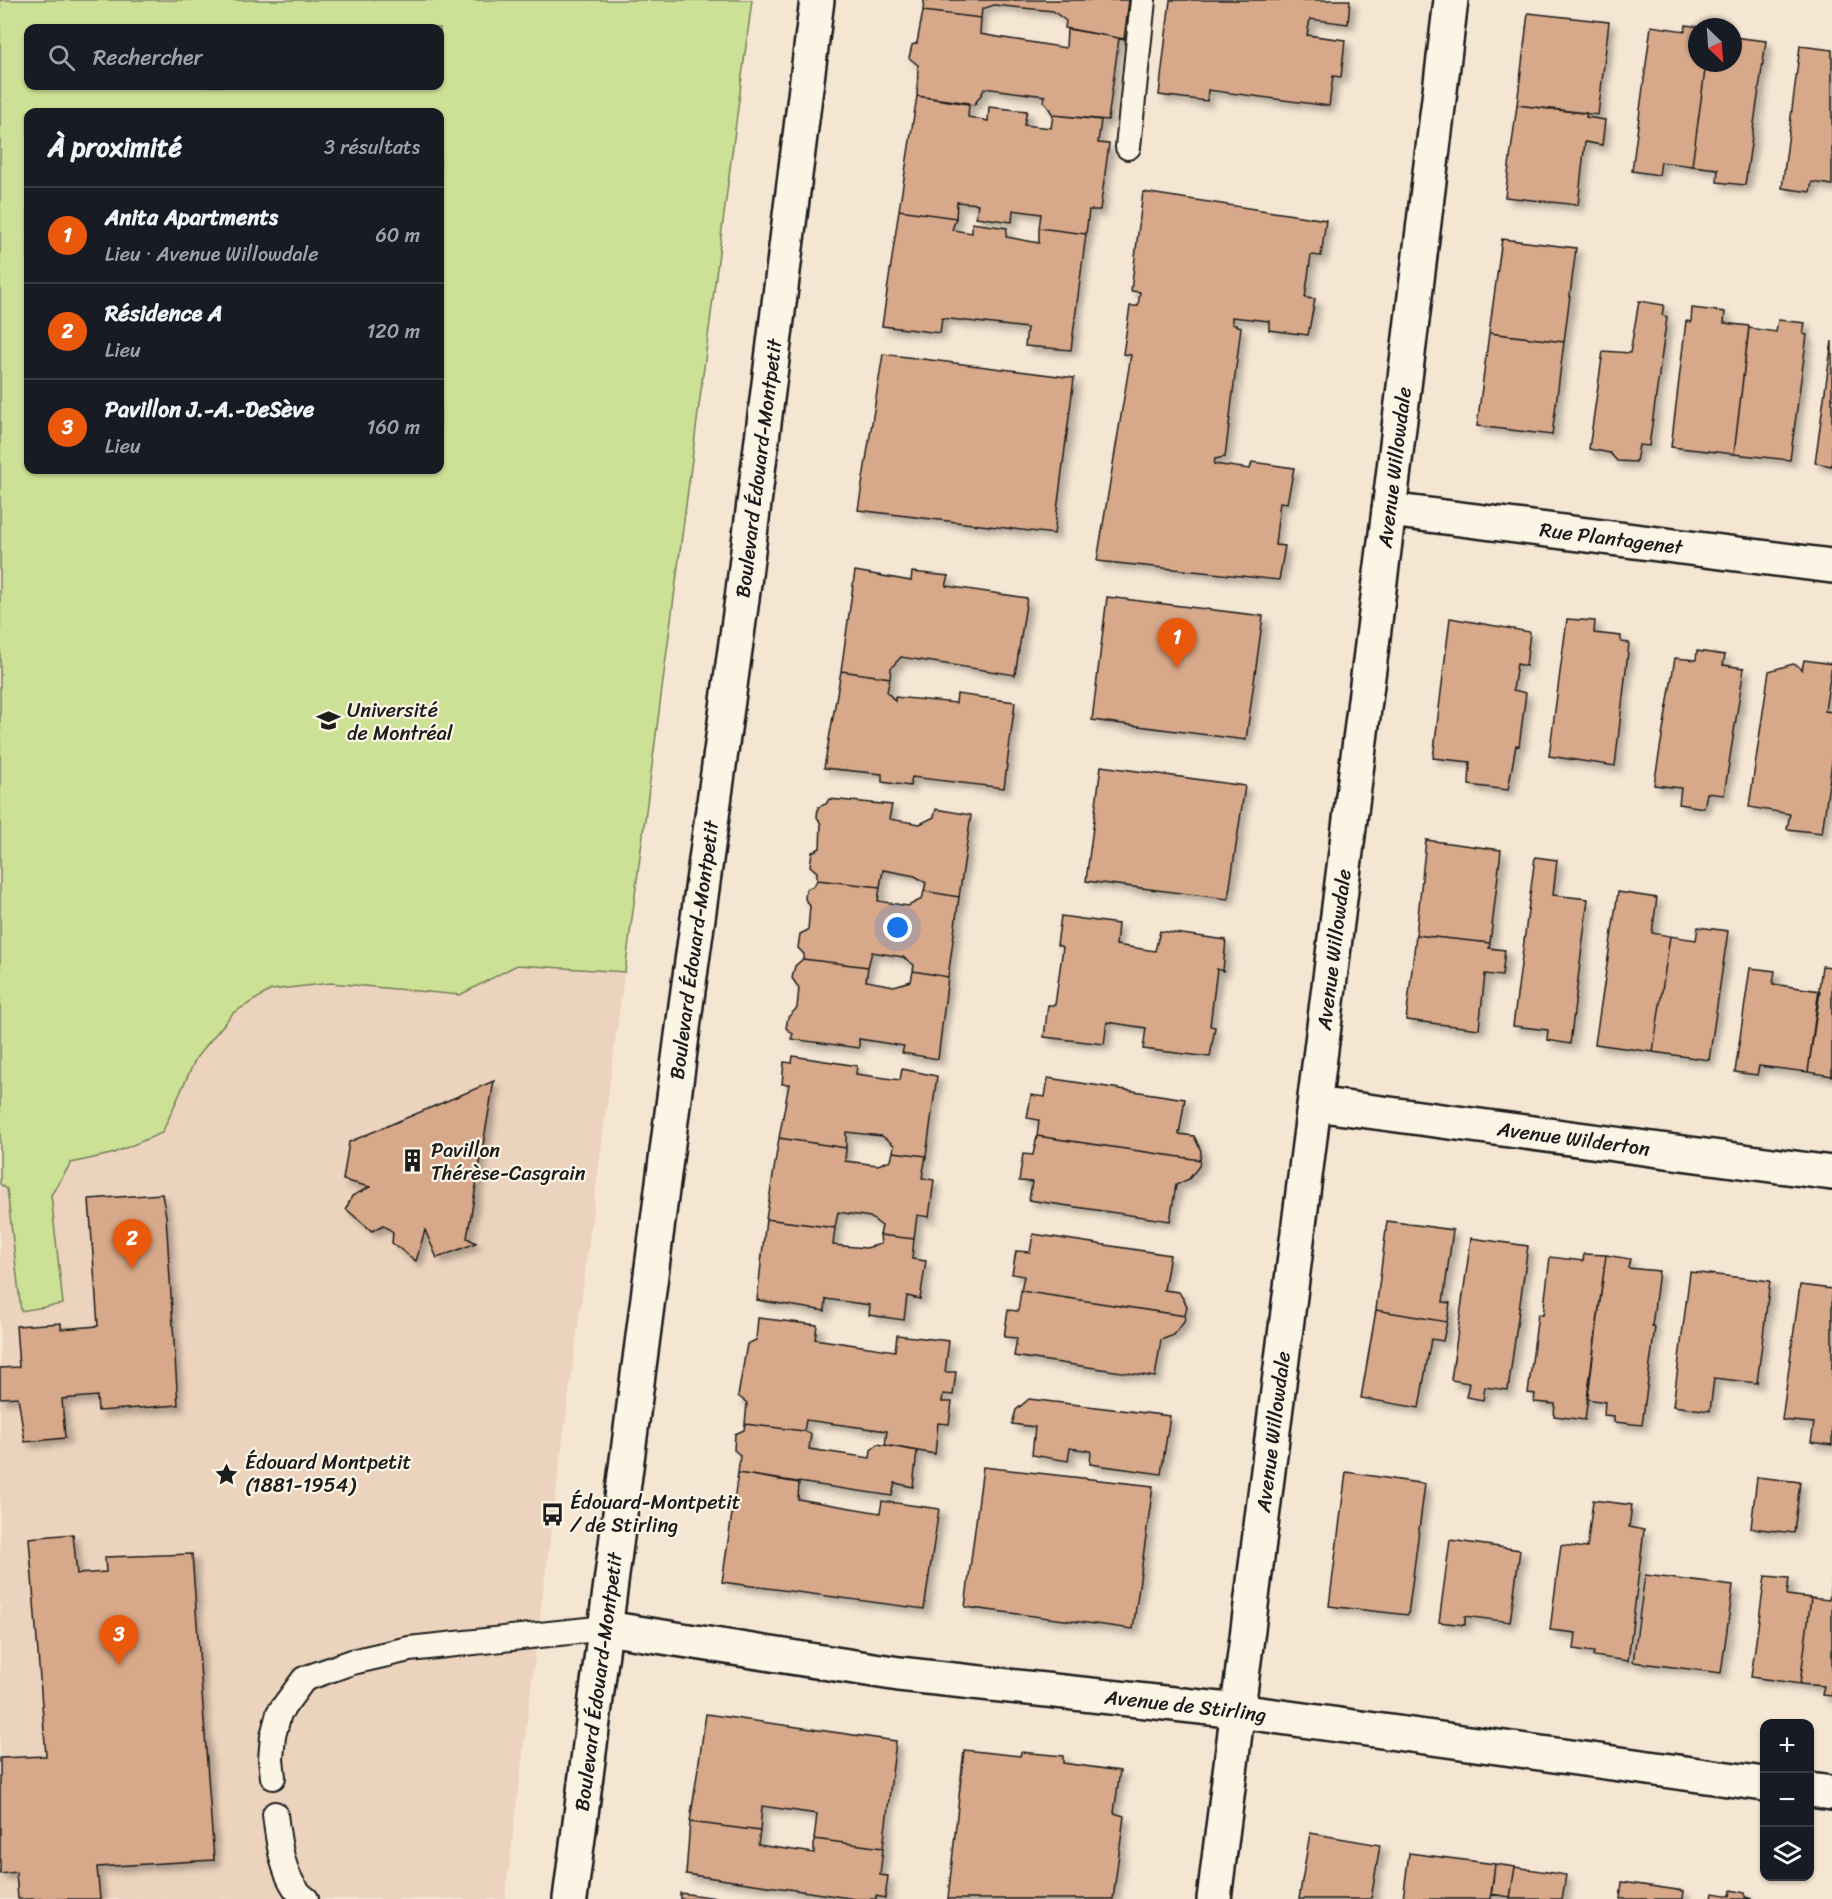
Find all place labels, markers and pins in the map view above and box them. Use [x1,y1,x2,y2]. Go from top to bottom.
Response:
pin: 1 [1158,618,1196,668]
place label: Université de Montréal [347,693,454,751]
school or university icon: Université de Montréal [316,708,342,734]
place label: Pavillon Thérèse-Casgrain [431,1133,586,1191]
building icon: Pavillon Thérèse-Casgrain [400,1148,426,1174]
pin: 2 [112,1220,152,1269]
place label: Édouard Montpetit (1881-1954) [245,1445,412,1503]
place icon: Édouard Montpetit (1881-1954) [214,1461,240,1487]
place label: Édouard-Montpetit / de Stirling [570,1485,741,1543]
bus stop icon: Édouard-Montpetit / de Stirling [539,1501,565,1527]
pin: 3 [100,1616,138,1665]

